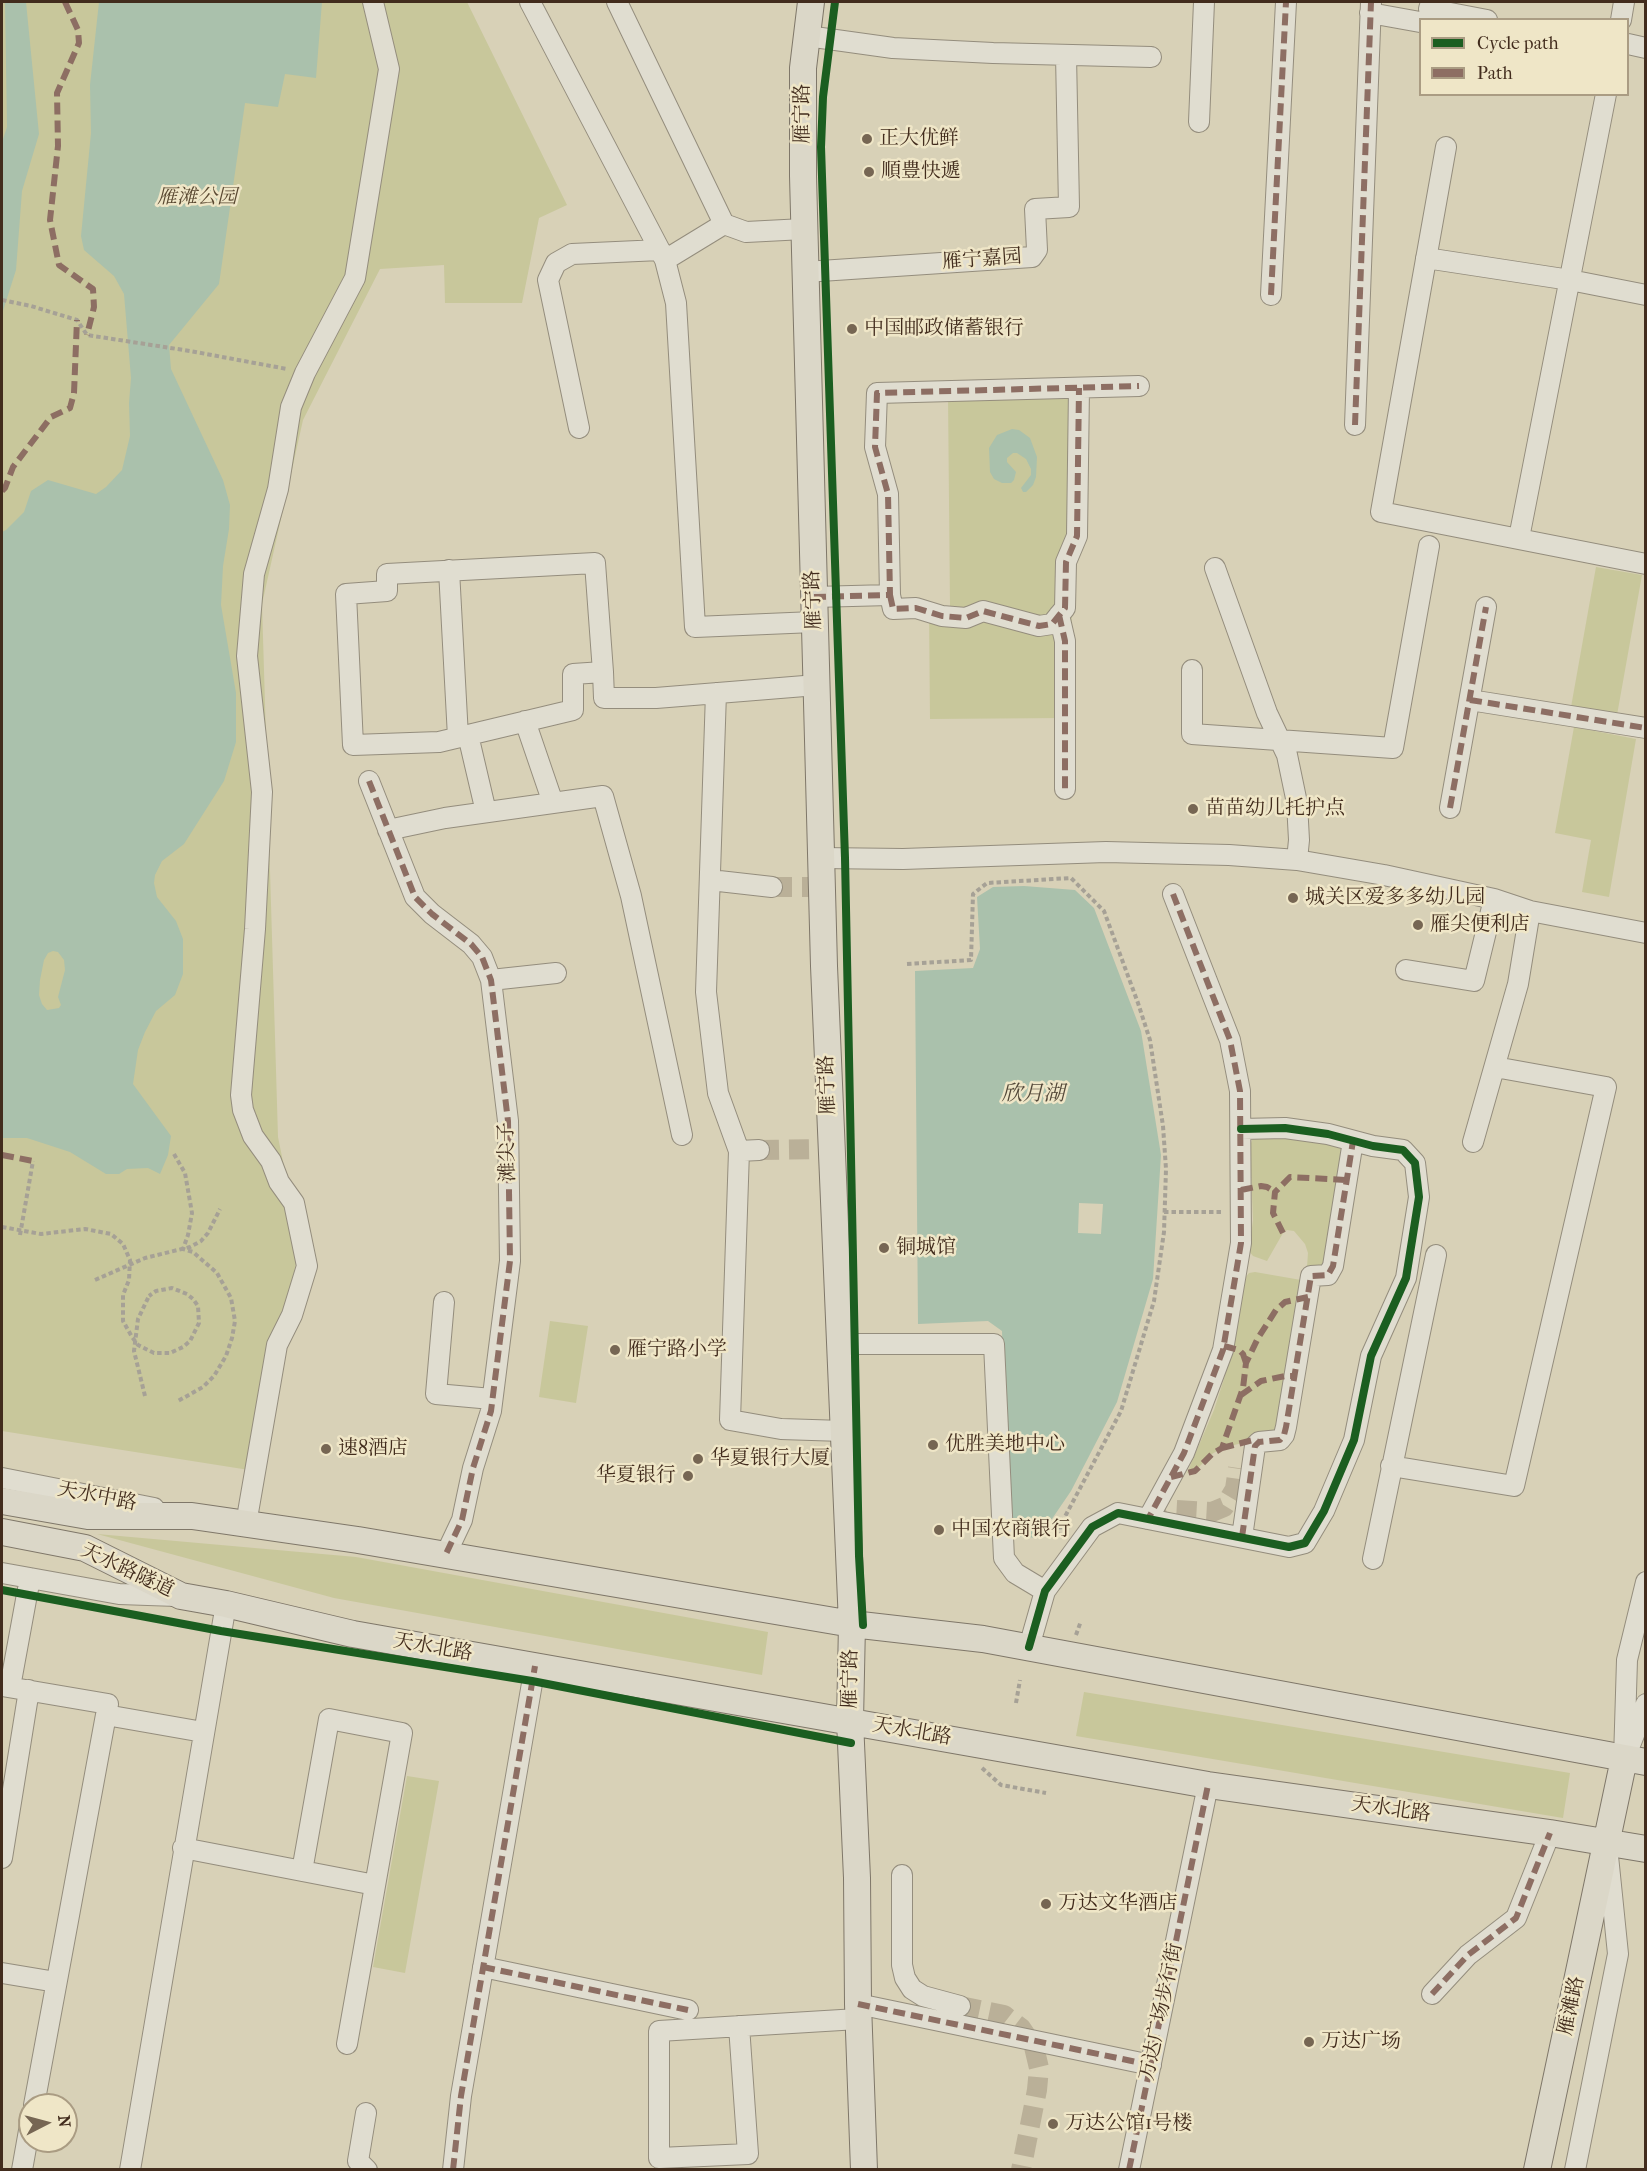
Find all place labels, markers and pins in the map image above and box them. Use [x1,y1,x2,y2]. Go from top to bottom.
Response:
place label: 正大优鲜 [879,127,959,151]
marker: 正大优鲜 [860,132,874,146]
place label: 順豊快遞 [881,160,961,184]
marker: 順豊快遞 [862,165,876,179]
place label: 中国邮政储蓄银行 [864,317,1024,341]
marker: 中国邮政储蓄银行 [845,322,859,336]
place label: 苗苗幼儿托护点 [1205,797,1345,821]
marker: 苗苗幼儿托护点 [1186,802,1200,816]
place label: 城关区爱多多幼儿园 [1305,886,1485,910]
marker: 城关区爱多多幼儿园 [1286,891,1300,905]
place label: 雁尖便利店 [1430,913,1530,937]
marker: 雁尖便利店 [1411,918,1425,932]
place label: 铜城馆 [896,1236,956,1260]
marker: 铜城馆 [877,1241,891,1255]
place label: 雁宁路小学 [627,1338,727,1362]
marker: 雁宁路小学 [608,1343,622,1357]
place label: 优胜美地中心 [945,1433,1065,1457]
place label: 速8酒店 [338,1437,408,1461]
marker: 优胜美地中心 [926,1438,940,1452]
marker: 速8酒店 [319,1442,333,1456]
place label: 华夏银行大厦 [710,1447,830,1471]
marker: 华夏银行大厦 [691,1452,705,1466]
place label: 华夏银行 [596,1464,676,1488]
marker: 华夏银行 [681,1469,695,1483]
place label: 中国农商银行 [951,1518,1071,1542]
marker: 中国农商银行 [932,1523,946,1537]
place label: 万达文华酒店 [1058,1892,1178,1916]
marker: 万达文华酒店 [1039,1897,1053,1911]
place label: 万达广场 [1321,2030,1401,2054]
marker: 万达广场 [1302,2035,1316,2049]
place label: 万达公馆1号楼 [1065,2112,1192,2136]
marker: 万达公馆1号楼 [1046,2117,1060,2131]

